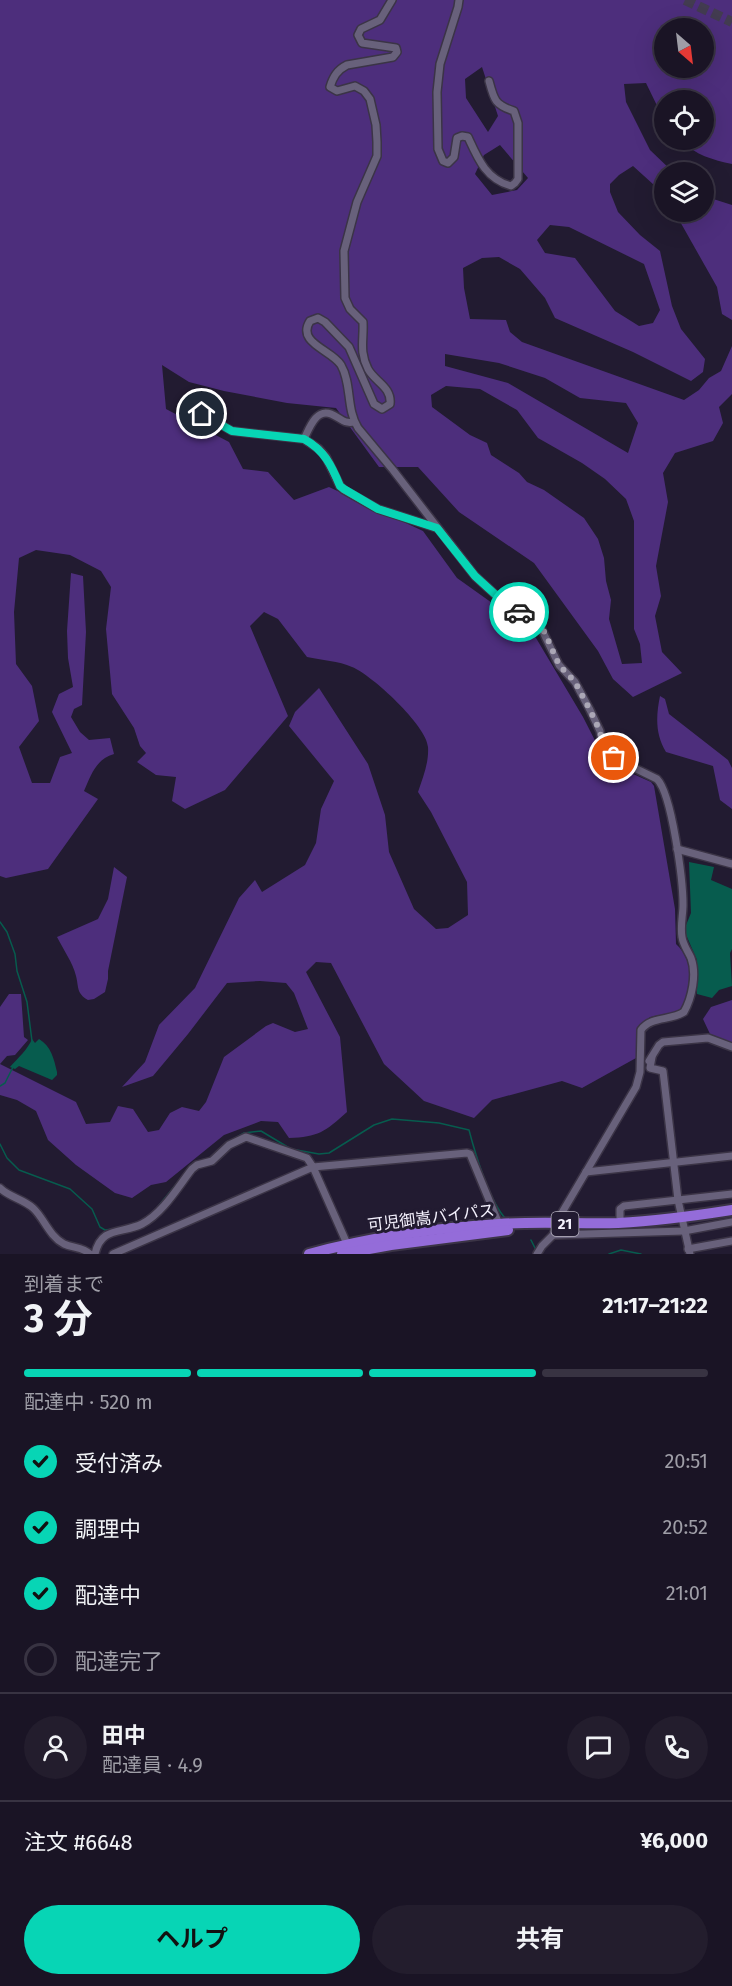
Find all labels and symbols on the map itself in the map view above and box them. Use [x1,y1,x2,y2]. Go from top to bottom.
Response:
north arrow [654,18,714,78]
pin [176,388,227,439]
courier [489,582,549,642]
pin [588,732,639,783]
street label: 可児御嵩バイパス [367,1200,496,1235]
road number: 21 [552,1212,578,1236]

